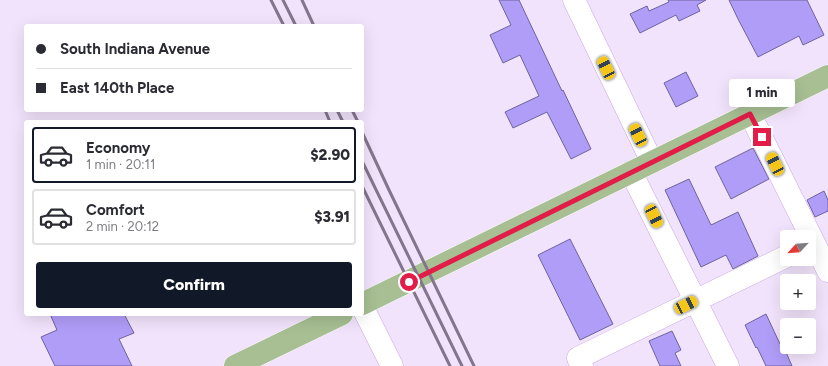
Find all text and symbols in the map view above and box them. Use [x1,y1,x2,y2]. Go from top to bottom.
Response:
text: South Indiana Avenue [60,40,210,58]
car [595,55,617,81]
text: East 140th Place [60,79,174,97]
callout: 1 min [729,79,795,107]
text: 1 min [746,85,778,100]
car [627,122,649,148]
route end [753,128,771,146]
icon: car [38,137,74,173]
text: Economy [86,139,151,157]
text: $2.90 [310,146,350,164]
car [764,151,786,177]
text: 1 min · 20:11 [86,157,155,172]
icon: car [38,199,74,235]
text: Comfort [86,201,145,219]
car [643,203,665,229]
text: $3.91 [314,208,350,226]
text: 2 min · 20:12 [86,219,159,234]
north arrow [780,230,816,266]
map controls [780,230,816,354]
button: Confirm [36,262,352,308]
route start [400,273,418,291]
button: + [780,274,816,310]
car [673,294,699,316]
button: − [780,318,816,354]

